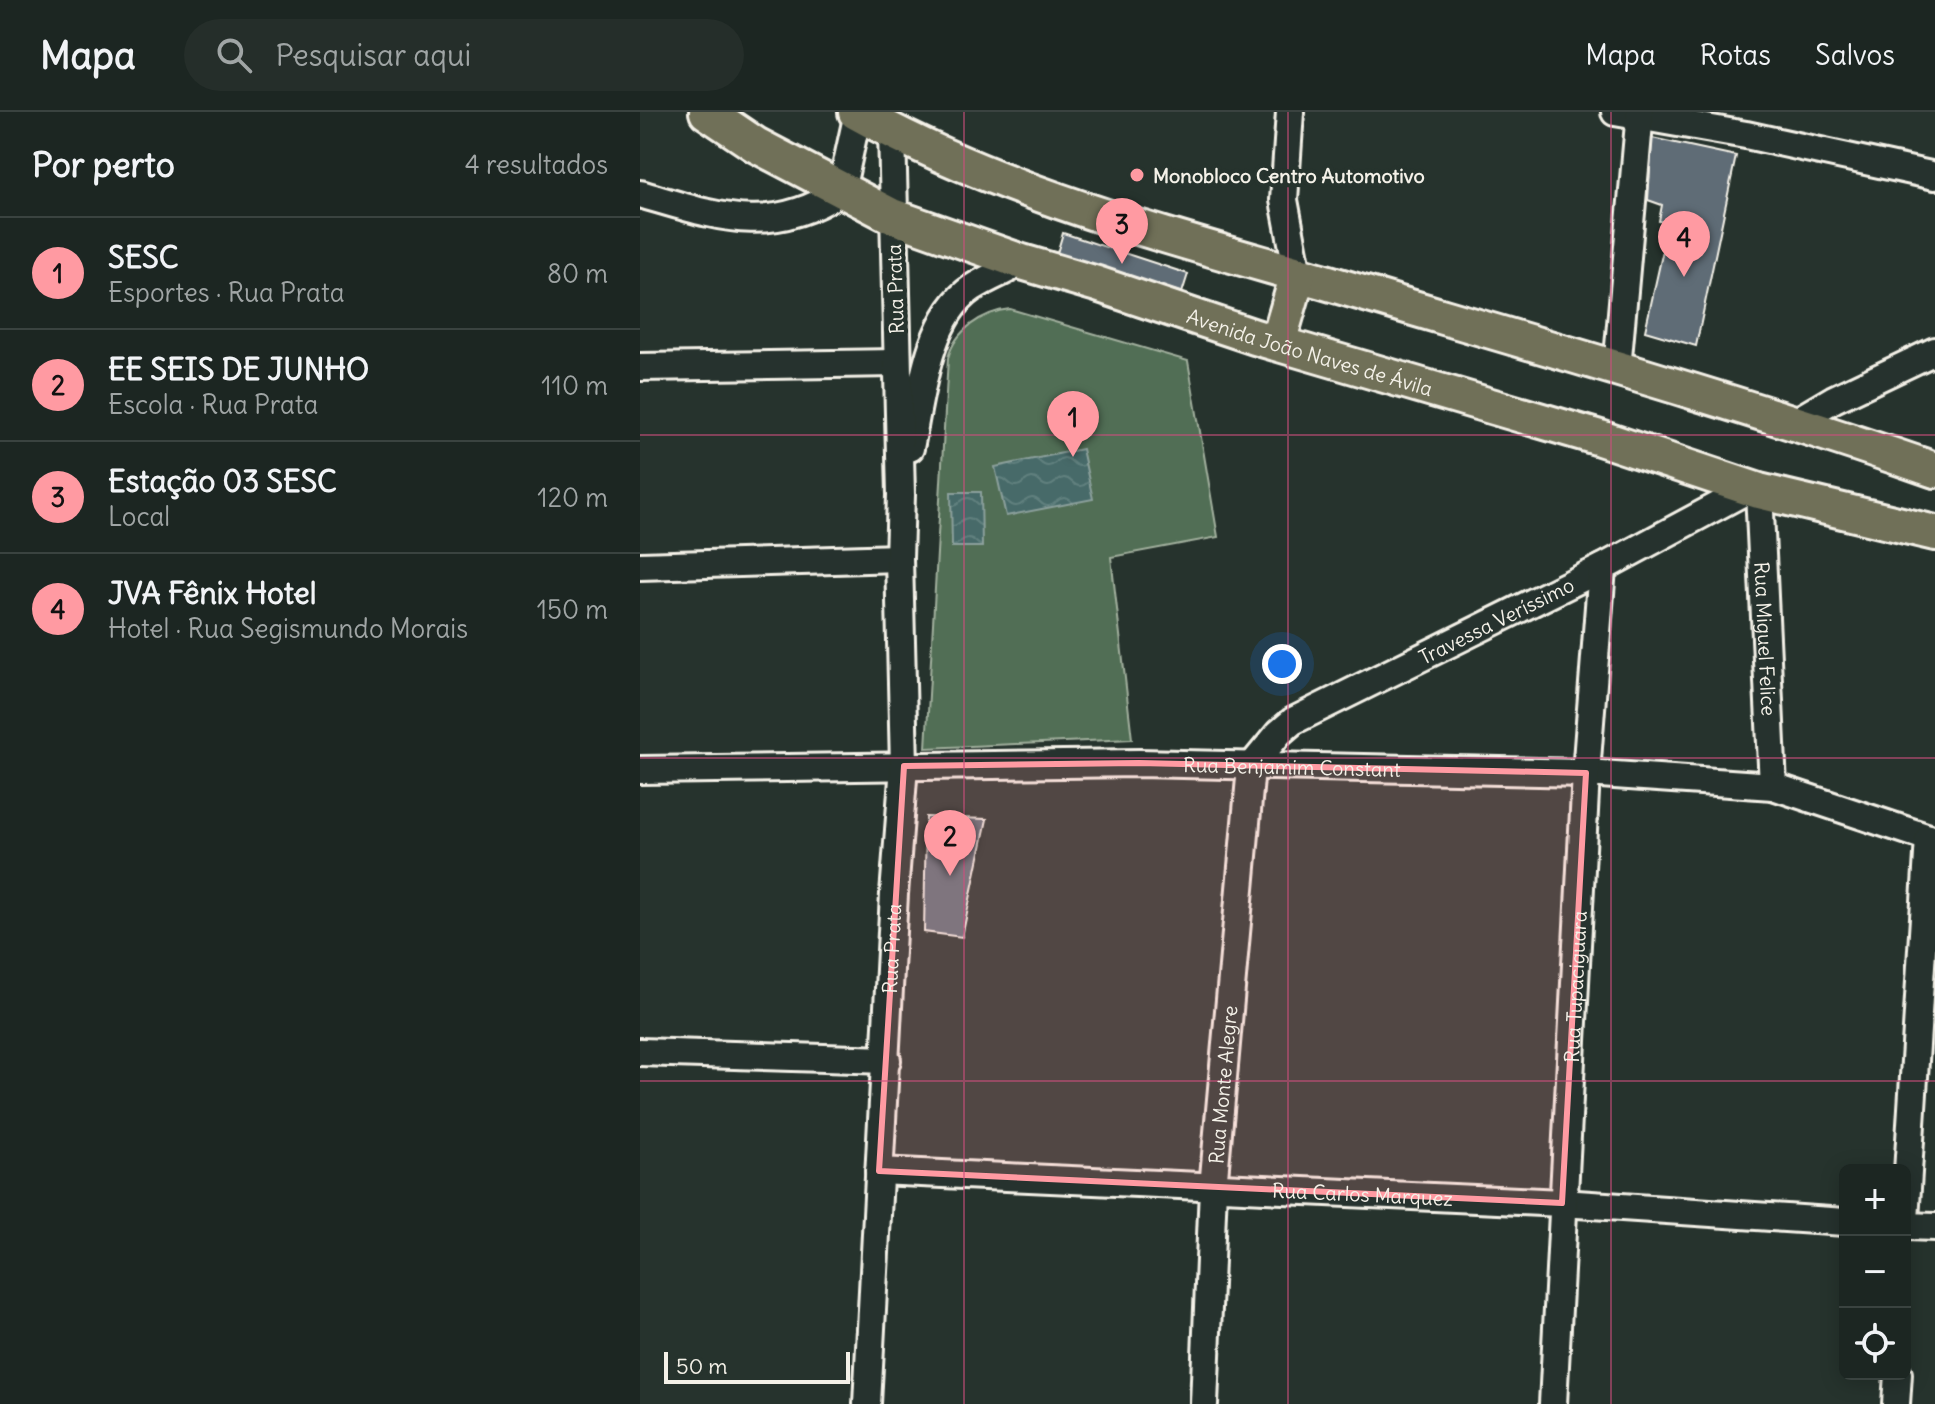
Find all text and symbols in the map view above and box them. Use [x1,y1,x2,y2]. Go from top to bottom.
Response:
search box [184,19,744,91]
text: Mapa [40,32,136,79]
icon: search [212,33,256,77]
text: Pesquisar aqui [276,36,471,74]
text: Mapa [1585,37,1656,73]
text: Rotas [1700,37,1771,73]
text: Salvos [1815,37,1895,73]
text: Por perto [32,143,175,186]
text: 4 resultados [465,148,608,181]
place label: Monobloco Centro Automotivo [1153,163,1425,188]
marker: Monobloco Centro Automotivo [1128,166,1146,184]
pin: 3 [1096,198,1148,264]
pin: 4 [1658,211,1710,277]
text: SESC [108,238,179,276]
street label: Rua Prata [881,244,909,334]
text: 1 [53,257,63,290]
text: 80 m [547,257,608,290]
text: Esportes · Rua Prata [108,276,345,309]
street label: Avenida João Naves de Ávila [1184,303,1436,401]
text: EE SEIS DE JUNHO [108,350,369,388]
text: 2 [51,369,65,402]
text: 110 m [541,369,608,402]
text: Escola · Rua Prata [108,388,318,421]
pin: 1 [1047,391,1099,457]
text: Estação 03 SESC [108,462,337,500]
text: 3 [51,481,65,514]
text: 120 m [537,481,608,514]
text: Local [108,500,170,533]
street label: Rua Miguel Felice [1750,561,1782,717]
street label: Travessa Veríssimo [1414,572,1578,669]
text: JVA Fênix Hotel [108,574,316,612]
text: 4 [50,593,66,626]
text: 150 m [537,593,608,626]
text: Hotel · Rua Segismundo Morais [108,612,468,645]
your location [1262,644,1302,684]
street label: Rua Benjamim Constant [1183,751,1401,781]
pin: 2 [924,810,976,876]
street label: Rua Prata [876,903,906,994]
street label: Rua Tupaciguara [1558,910,1591,1063]
street label: Rua Monte Alegre [1203,1004,1242,1165]
map controls [1839,1164,1911,1380]
button: + [1839,1164,1911,1236]
street label: Rua Carlos Marquez [1271,1177,1453,1210]
button: − [1839,1236,1911,1308]
button: locate [1839,1308,1911,1380]
scale bar [664,1348,850,1384]
text: 50 m [676,1352,728,1380]

